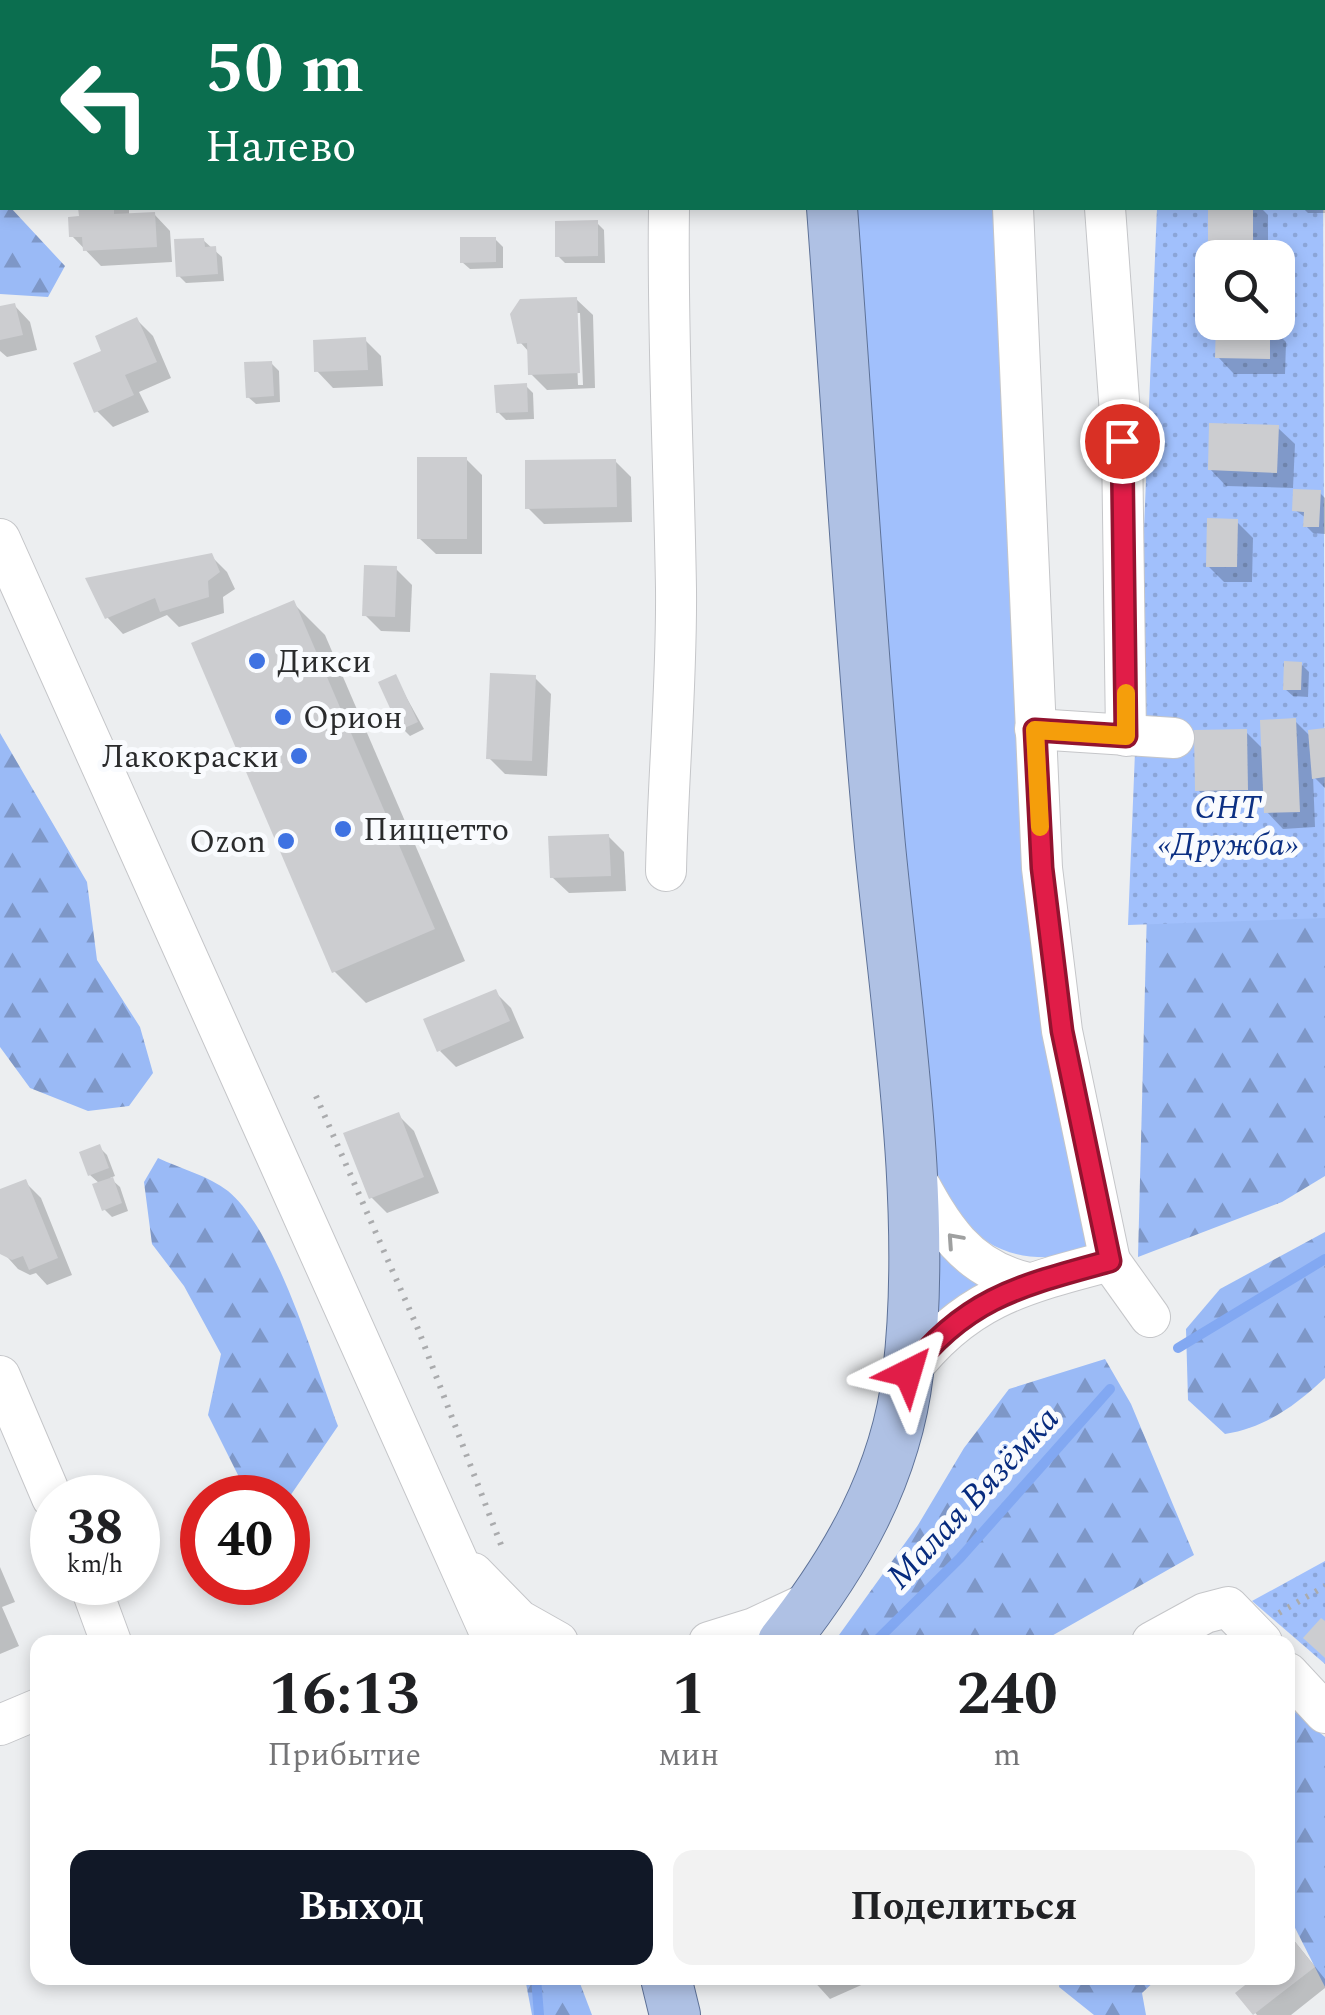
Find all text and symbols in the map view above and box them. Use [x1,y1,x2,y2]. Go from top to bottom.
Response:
text: 50 m [205,17,364,123]
icon: left [40,40,170,170]
text: Налево [205,113,356,182]
map controls [1195,240,1295,340]
button: search [1195,240,1295,340]
pin [1080,399,1165,484]
icon: arrive [1095,414,1150,469]
place label: Дикси [277,638,371,687]
marker: Дикси [246,650,268,672]
place label: Орион [303,694,402,743]
marker: Орион [272,706,294,728]
place label: Лакокраски [102,733,279,782]
marker: Лакокраски [288,745,310,767]
park label: СНТ «Дружба» [1158,784,1298,870]
place label: Пиццетто [363,806,509,855]
place label: Ozon [189,818,266,867]
marker: Пиццетто [332,818,354,840]
marker: Ozon [275,830,297,852]
one-way arrow [947,1233,965,1252]
position arrow [856,1321,960,1425]
water label: Малая Вязёмка [874,1394,1072,1602]
speed limit sign: 40 [180,1475,310,1605]
text: 38 [67,1490,123,1566]
text: km/h [67,1546,123,1584]
text: 16:13 [269,1649,420,1741]
text: 1 [672,1649,706,1741]
text: 240 [957,1649,1058,1741]
text: Прибытие [267,1731,421,1780]
text: мин [658,1731,719,1780]
text: m [993,1731,1021,1780]
button: Выход [70,1850,653,1965]
button: Поделиться [673,1850,1255,1965]

